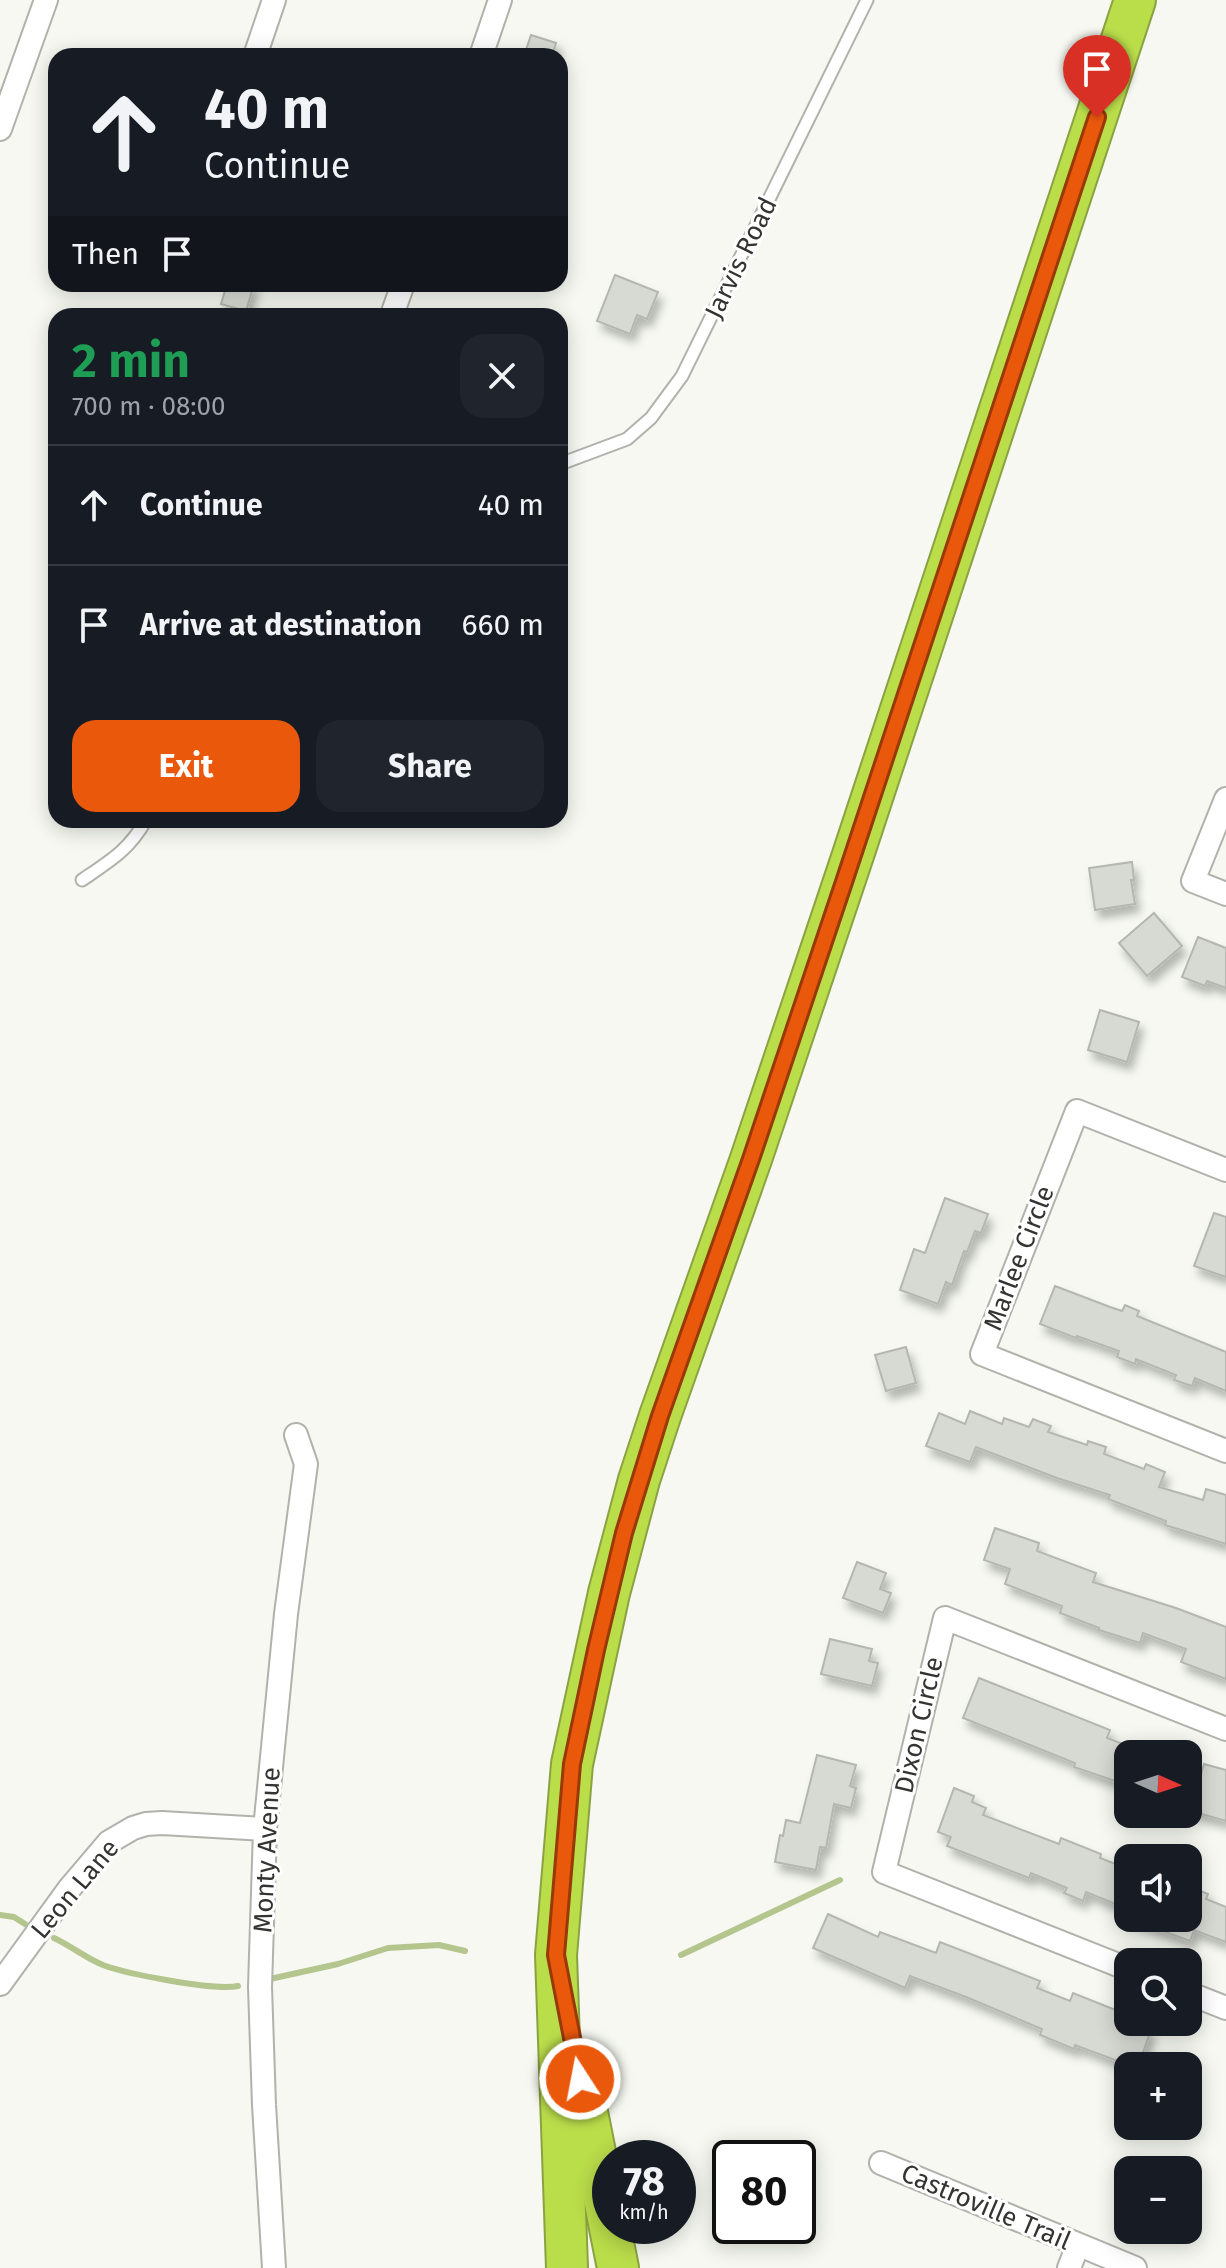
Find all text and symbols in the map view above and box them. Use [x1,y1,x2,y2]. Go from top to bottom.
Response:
pin [1063,35,1131,117]
icon: arrive [1075,47,1119,91]
text: 40 m [204,76,329,143]
icon: ahead [72,80,176,184]
text: Continue [204,144,350,188]
street label: Jarvis Road [698,192,784,324]
icon: arrive [155,232,199,276]
text: Then [72,236,139,272]
text: 2 min [72,332,190,390]
button: close [460,334,544,418]
text: 700 m · 08:00 [72,391,226,422]
icon: ahead [72,483,116,527]
text: Continue [140,487,263,523]
text: 40 m [478,487,544,523]
icon: arrive [72,603,116,647]
text: Arrive at destination [140,607,422,643]
text: 660 m [462,607,544,643]
button: Exit [72,720,300,812]
button: Share [316,720,544,812]
street label: Marlee Circle [977,1181,1061,1335]
street label: Dixon Circle [888,1654,950,1796]
north arrow [1114,1740,1202,1828]
map controls [1114,1740,1202,2244]
street label: Monty Avenue [247,1766,287,1934]
street label: Leon Lane [25,1833,125,1945]
button: sound [1114,1844,1202,1932]
button: search [1114,1948,1202,2036]
position arrow [538,2037,622,2121]
button: + [1114,2052,1202,2140]
speed limit sign: 80 [712,2140,816,2244]
button: − [1114,2156,1202,2244]
street label: Castroville Trail [897,2157,1076,2257]
text: 78 [623,2158,665,2206]
text: km/h [619,2200,669,2224]

